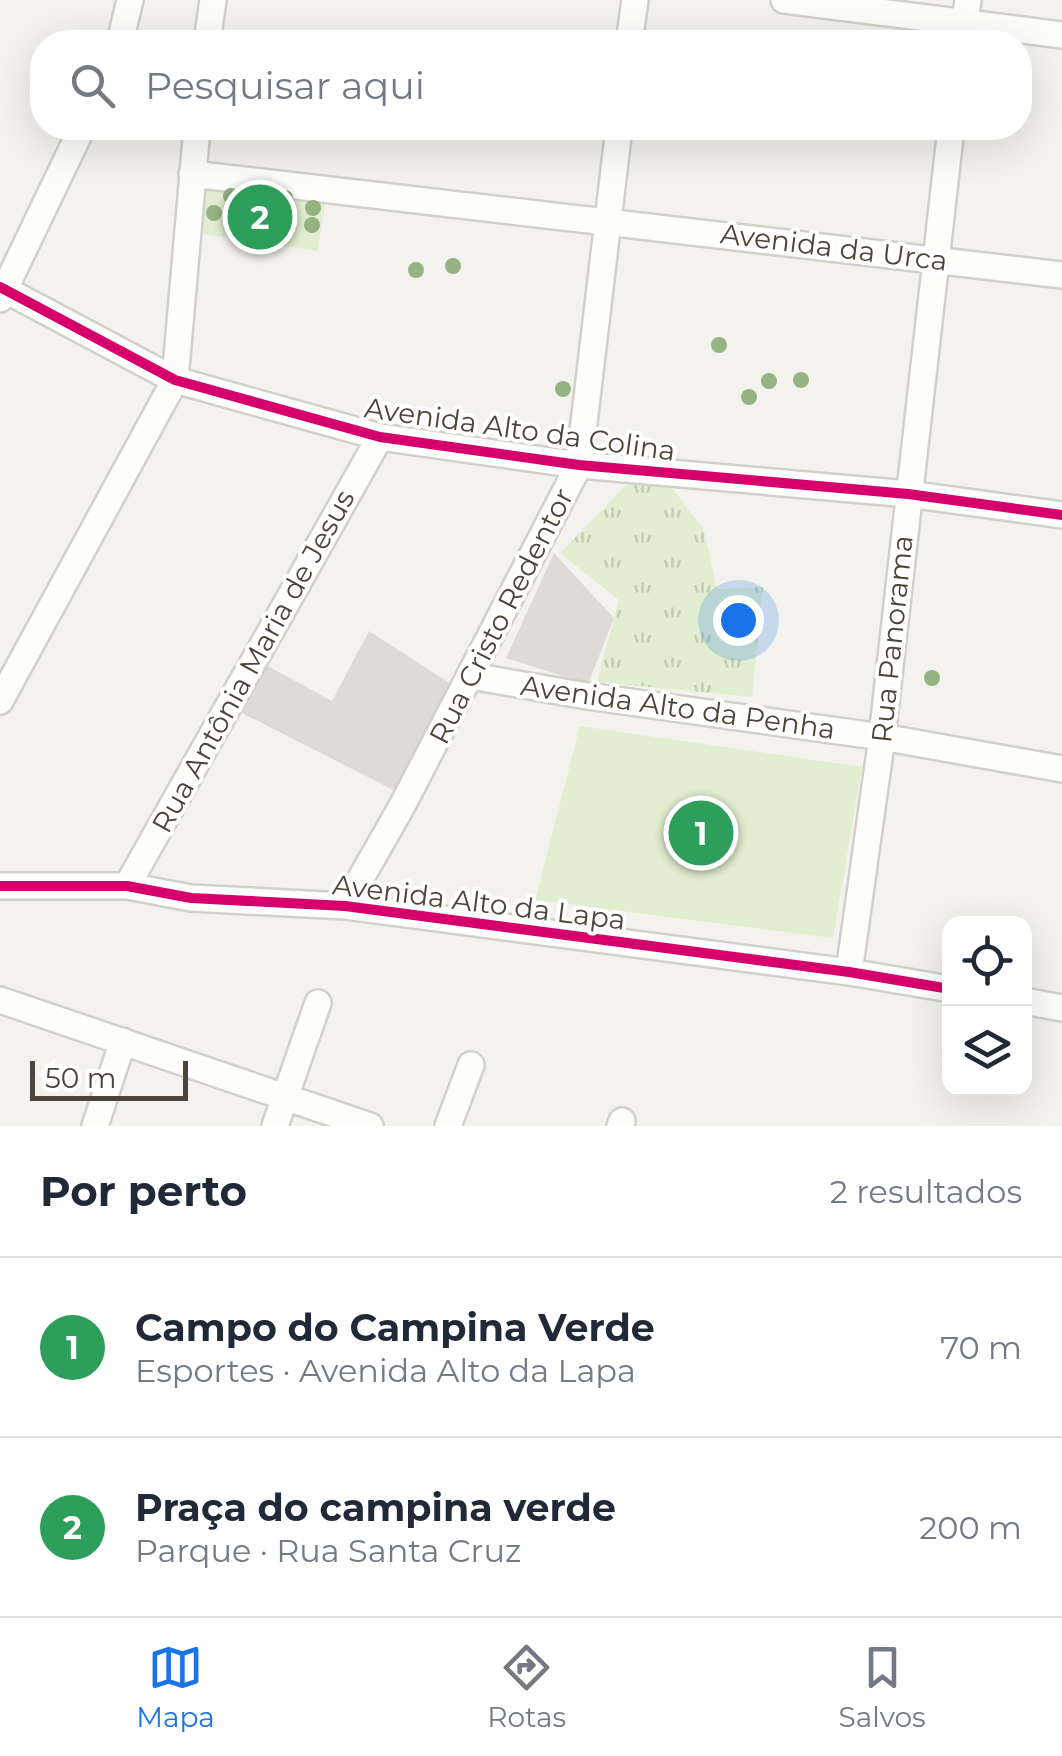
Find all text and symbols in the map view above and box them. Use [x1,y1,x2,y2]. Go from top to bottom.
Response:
search box [30,30,1032,140]
icon: search [65,58,120,113]
text: Pesquisar aqui [145,62,425,109]
pin: 2 [228,180,292,254]
street label: Avenida da Urca [719,216,949,278]
street label: Avenida Alto da Colina [362,390,678,468]
street label: Rua Cristo Redentor [422,483,580,749]
street label: Rua Antônia Maria de Jesus [144,484,362,838]
street label: Rua Panorama [864,534,920,744]
your location [713,595,764,646]
street label: Avenida Alto da Penha [519,668,837,746]
pin: 1 [668,796,734,870]
street label: Avenida Alto da Lapa [331,867,627,937]
map controls [942,916,1032,1096]
button: locate [942,916,1032,1006]
button: layers [942,1006,1032,1096]
scale bar [30,1056,188,1100]
text: 50 m [45,1061,116,1095]
text: Por perto [40,1165,247,1217]
text: 2 resultados [830,1172,1022,1211]
text: Campo do Campina Verde [135,1304,655,1351]
text: 1 [66,1328,79,1367]
text: 70 m [940,1328,1022,1367]
text: Esportes · Avenida Alto da Lapa [135,1351,636,1390]
text: Praça do campina verde [135,1484,616,1531]
text: 2 [63,1508,82,1547]
text: 200 m [919,1508,1022,1547]
text: Parque · Rua Santa Cruz [135,1531,521,1570]
tab: Mapa [136,1640,215,1734]
tab: Rotas [487,1640,566,1734]
tab: Salvos [839,1640,926,1734]

